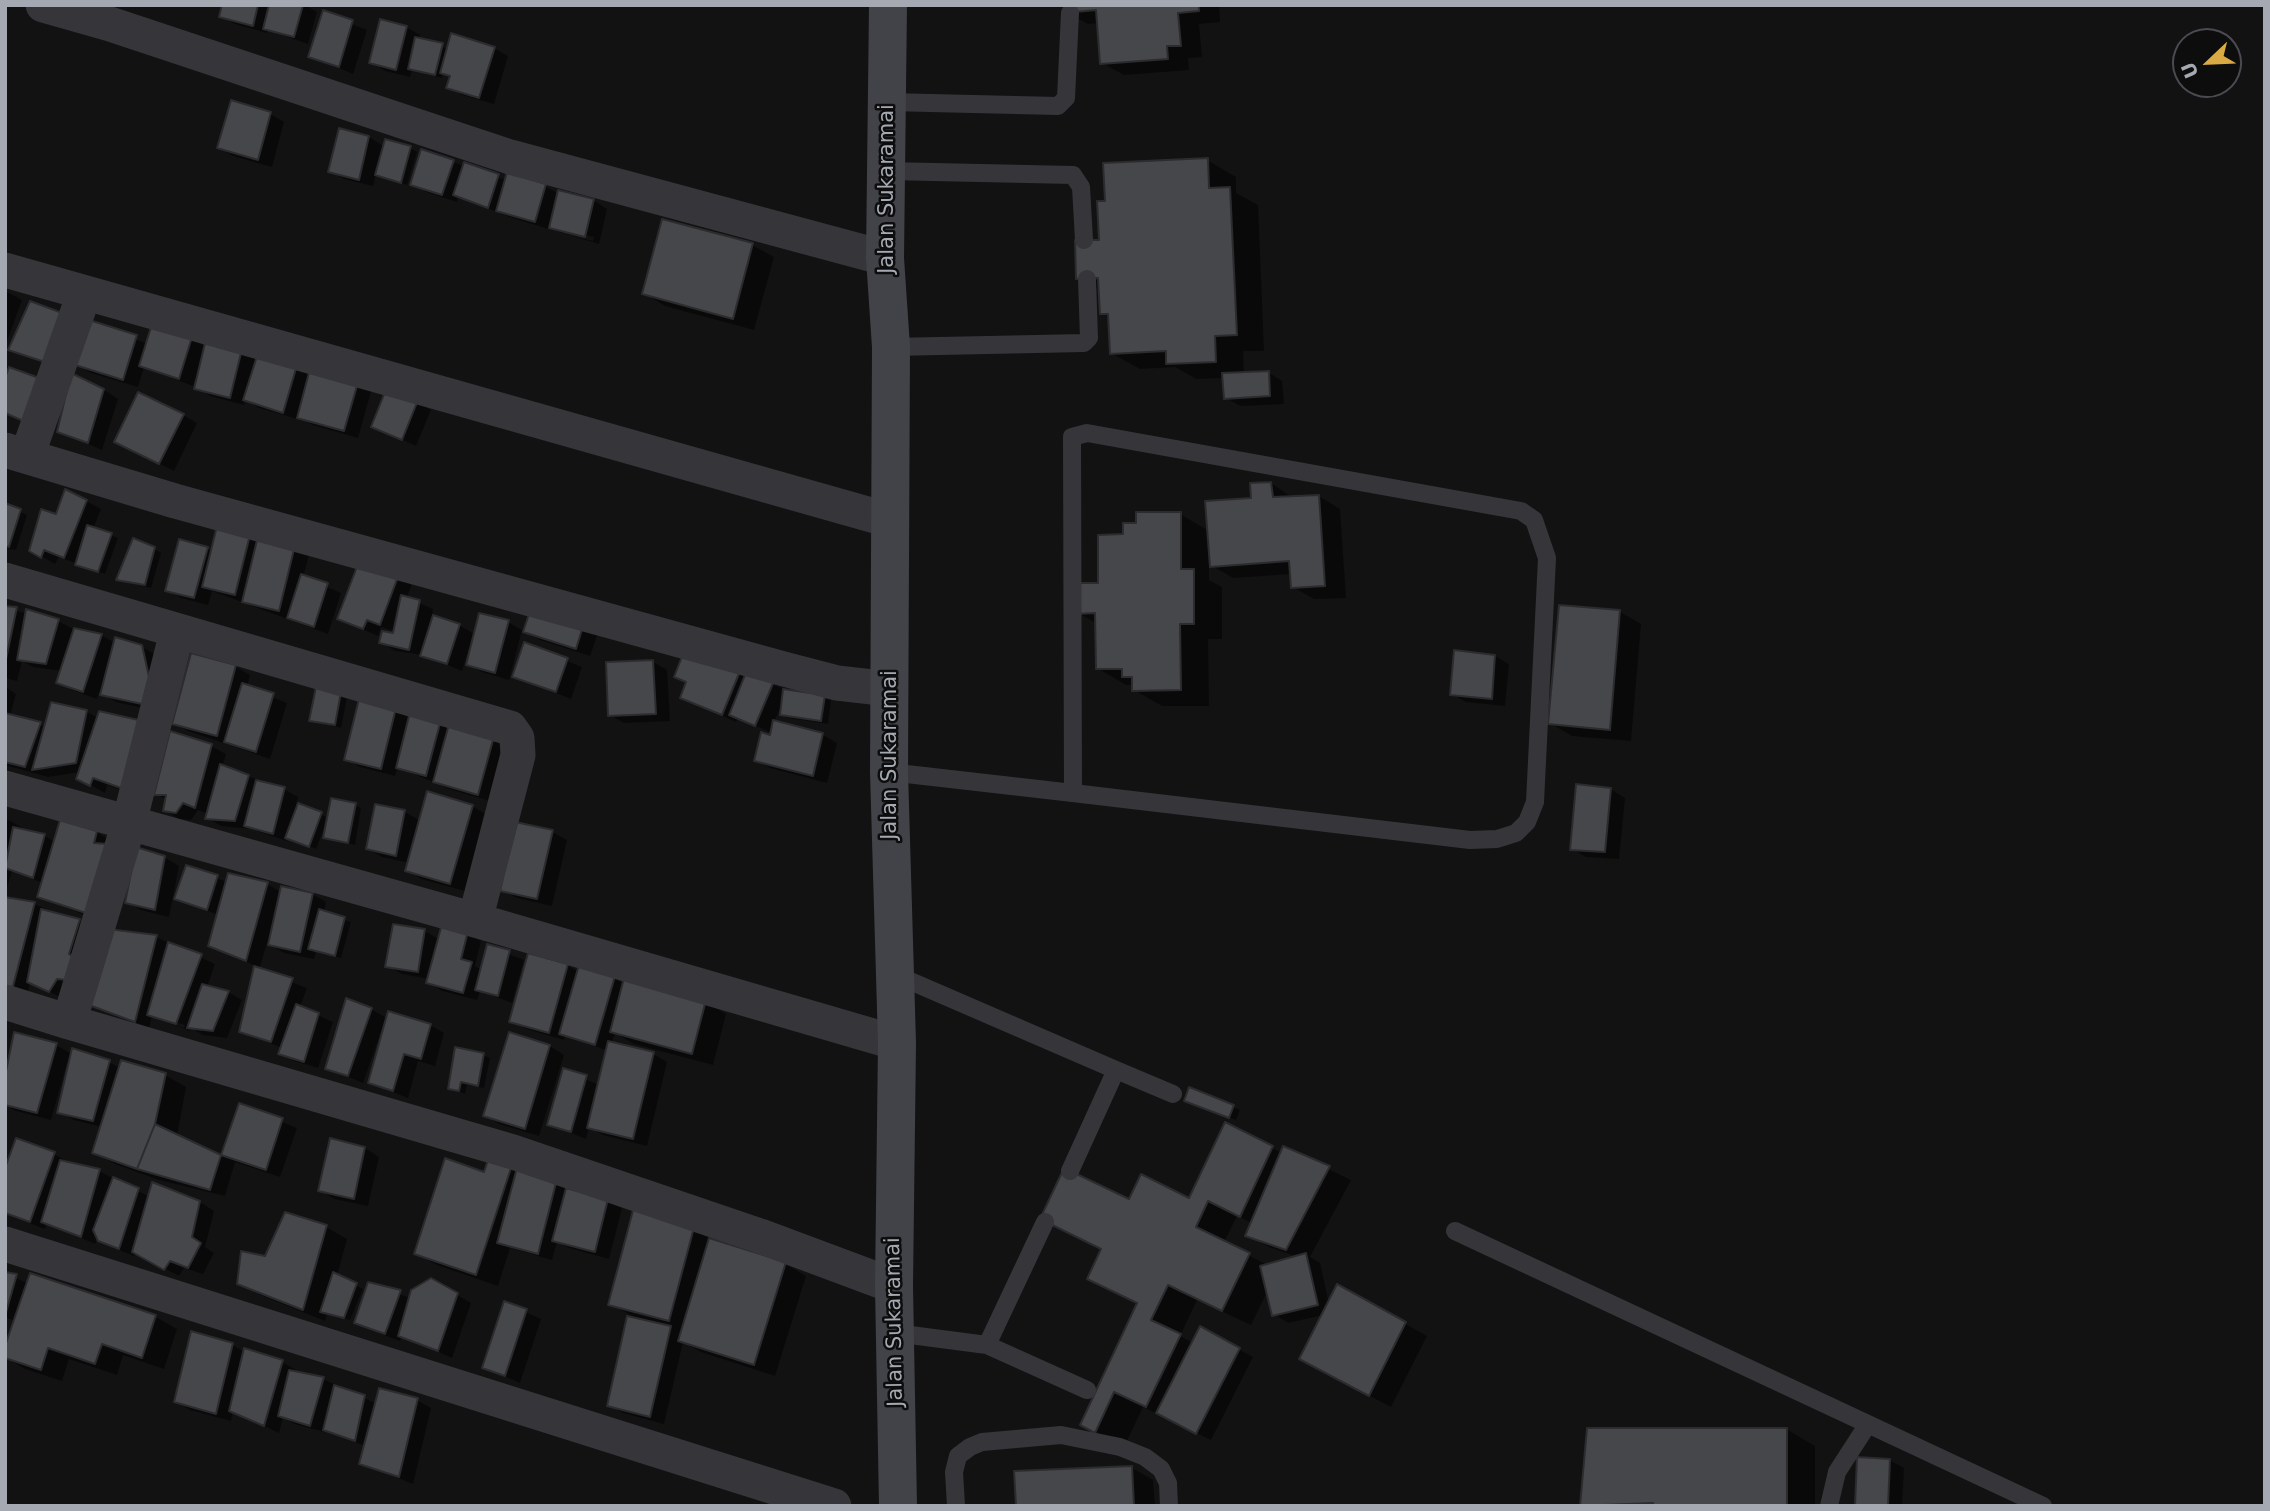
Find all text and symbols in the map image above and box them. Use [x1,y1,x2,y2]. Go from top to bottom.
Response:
north arrow [2172,28,2242,98]
text: U [2176,59,2203,82]
street label: Jalan Sukaramai [875,104,901,274]
street label: Jalan Sukaramai [878,670,904,840]
street label: Jalan Sukaramai [881,1237,909,1407]

